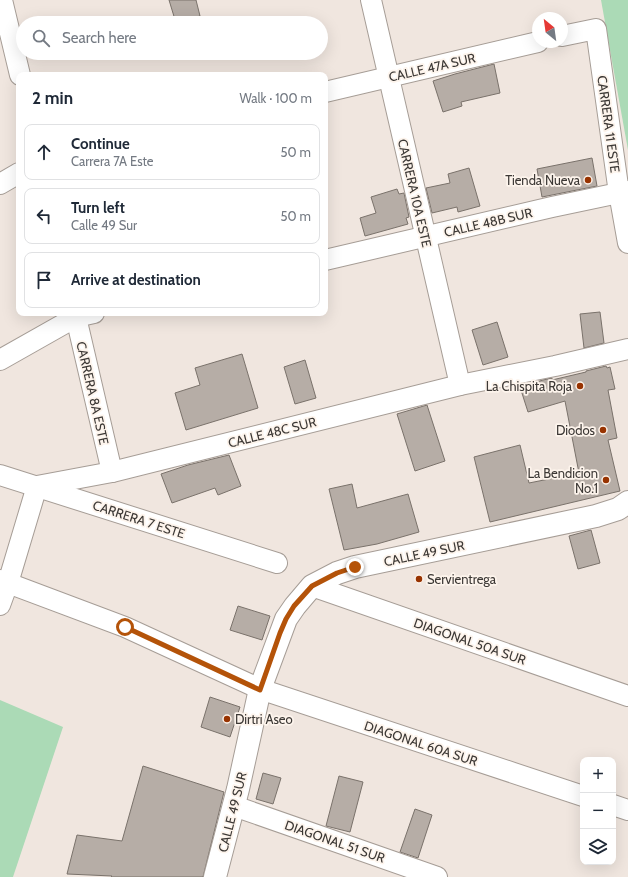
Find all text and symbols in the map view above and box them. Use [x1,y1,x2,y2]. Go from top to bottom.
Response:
north arrow [532,12,568,48]
search box [16,16,328,60]
icon: search [30,27,52,49]
text: Search here [62,29,137,47]
street label: CALLE 47A SUR [387,49,477,85]
street label: CARRERA 11 ESTE [594,74,624,174]
text: 2 min [32,88,73,108]
text: Walk · 100 m [239,90,312,106]
text: Continue [71,135,130,153]
street label: CARRERA 10A ESTE [395,137,435,249]
icon: ahead [33,141,55,163]
text: 50 m [281,144,311,160]
text: Carrera 7A Este [71,153,154,169]
place label: Tienda Nueva [505,172,581,188]
marker: Tienda Nueva [583,175,593,185]
text: Turn left [71,199,125,217]
street label: CALLE 48B SUR [442,204,534,240]
icon: left [33,205,55,227]
text: 50 m [281,208,311,224]
text: Calle 49 Sur [71,217,137,233]
icon: arrive [33,269,55,291]
text: Arrive at destination [71,271,201,289]
street label: CARRERA 8A ESTE [73,340,113,446]
place label: La Chispita Roja [486,378,573,395]
marker: La Chispita Roja [575,381,585,391]
street label: CALLE 48C SUR [226,413,318,451]
place label: Diodos [556,422,596,438]
marker: Diodos [598,425,608,435]
place label: La Bendicion No.1 [528,465,598,496]
marker: La Bendicion No.1 [601,475,611,485]
street label: CARRERA 7 ESTE [91,497,187,541]
street label: CALLE 49 SUR [382,537,466,569]
route end [346,558,364,576]
place label: Servientrega [427,571,497,587]
marker: Servientrega [414,574,424,584]
street label: DIAGONAL 50A SUR [412,614,528,668]
route start [116,618,134,636]
place label: Dirtri Aseo [235,711,293,727]
marker: Dirtri Aseo [222,714,232,724]
street label: DIAGONAL 60A SUR [362,717,480,769]
map controls [580,757,616,865]
button: + [580,757,616,793]
street label: CALLE 49 SUR [214,770,250,854]
button: − [580,793,616,829]
street label: DIAGONAL 51 SUR [283,816,387,866]
button: layers [580,829,616,865]

